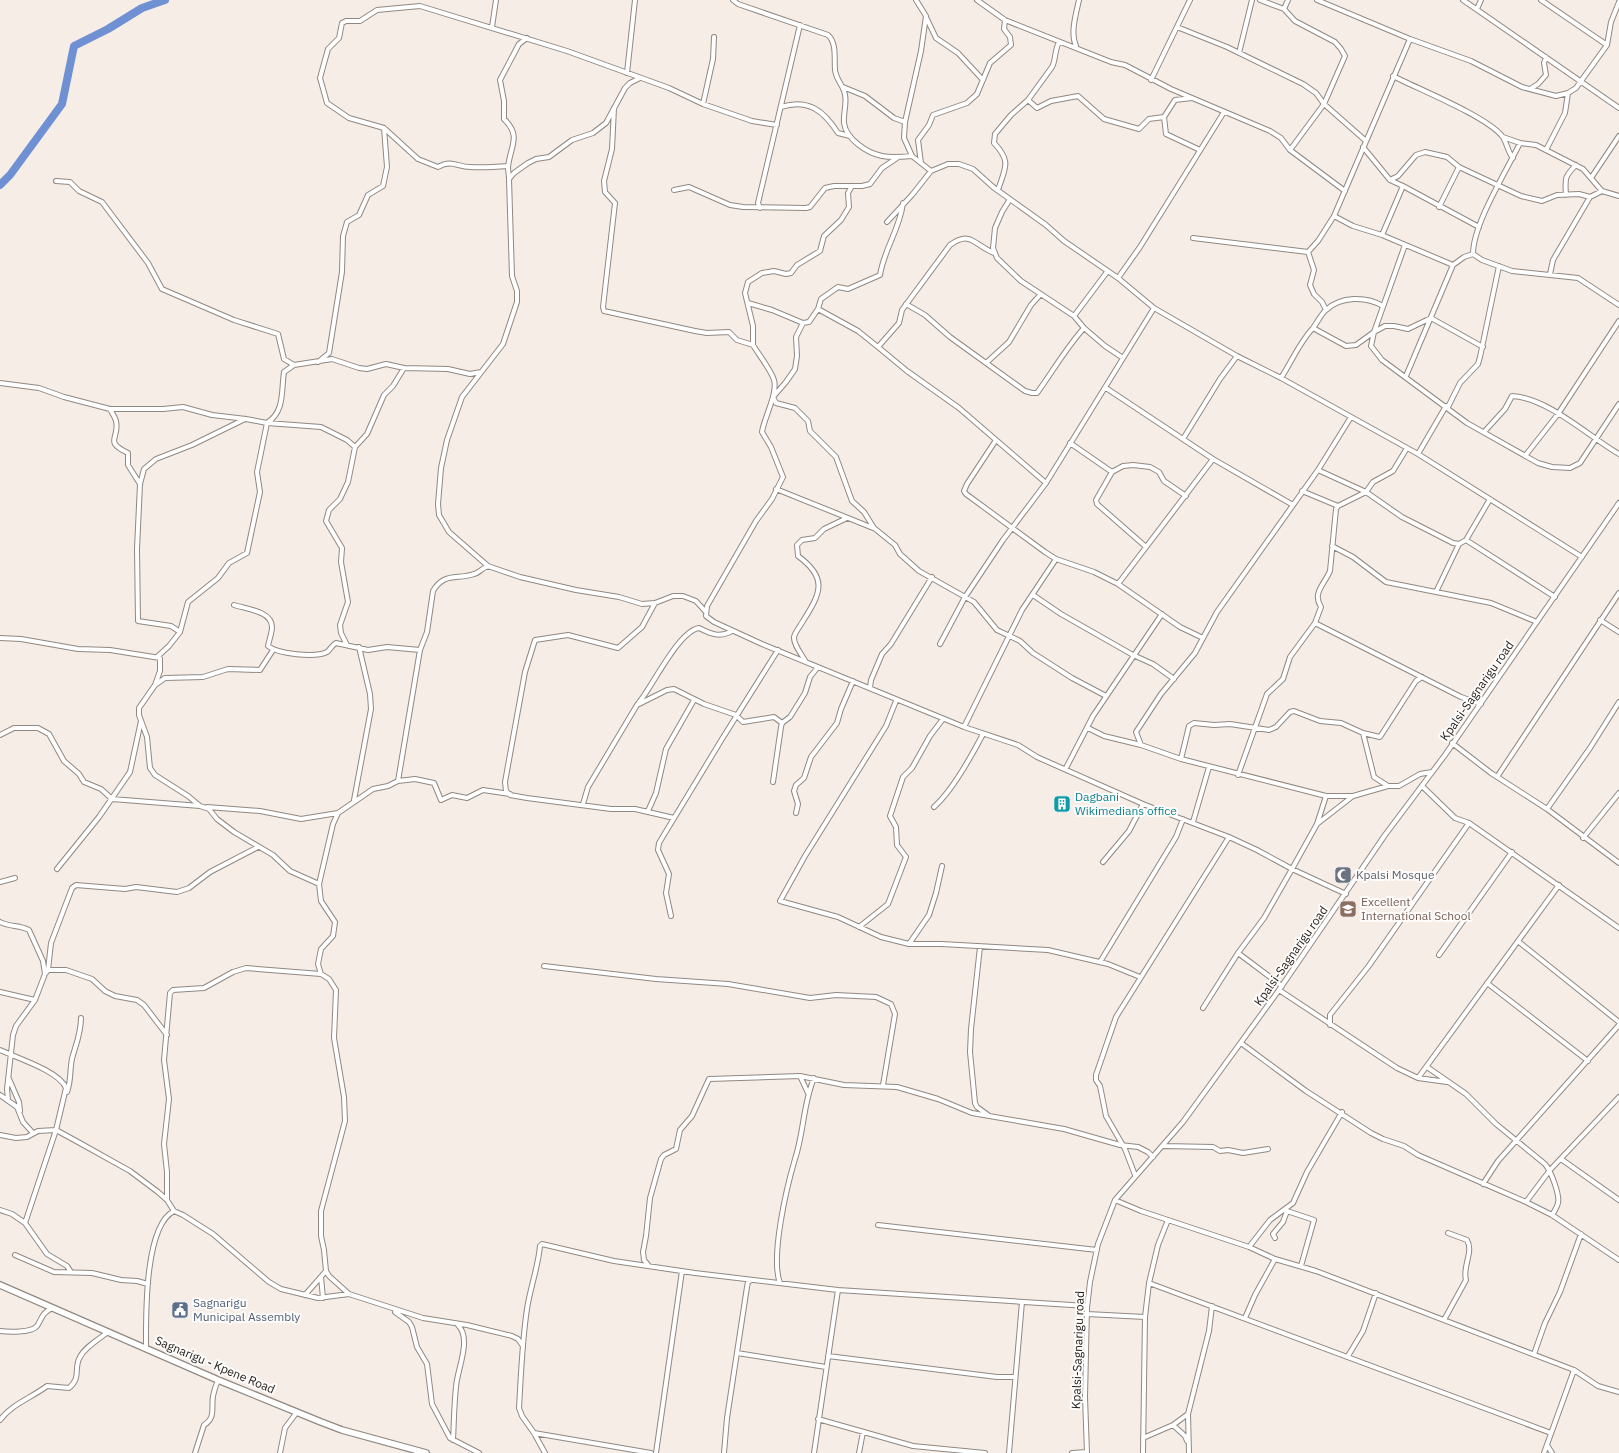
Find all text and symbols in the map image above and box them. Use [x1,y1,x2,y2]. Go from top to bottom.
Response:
street label: Kpalsi-Sagnarigu road [1437,638,1517,743]
place label: Dagbani Wikimedians office [1075,789,1177,818]
building icon: Dagbani Wikimedians office [1052,794,1072,814]
mosque icon: Kpalsi Mosque [1333,865,1353,885]
place label: Kpalsi Mosque [1356,867,1435,882]
place label: Excellent International School [1361,894,1471,923]
school or university icon: Excellent International School [1338,899,1358,919]
street label: Kpalsi-Sagnarigu road [1251,903,1331,1008]
street label: Kpalsi-Sagnarigu road [1068,1291,1087,1409]
place label: Sagnarigu Municipal Assembly [193,1295,300,1324]
public building icon: Sagnarigu Municipal Assembly [170,1300,190,1320]
street label: Sagnarigu - Kpene Road [153,1332,277,1397]

